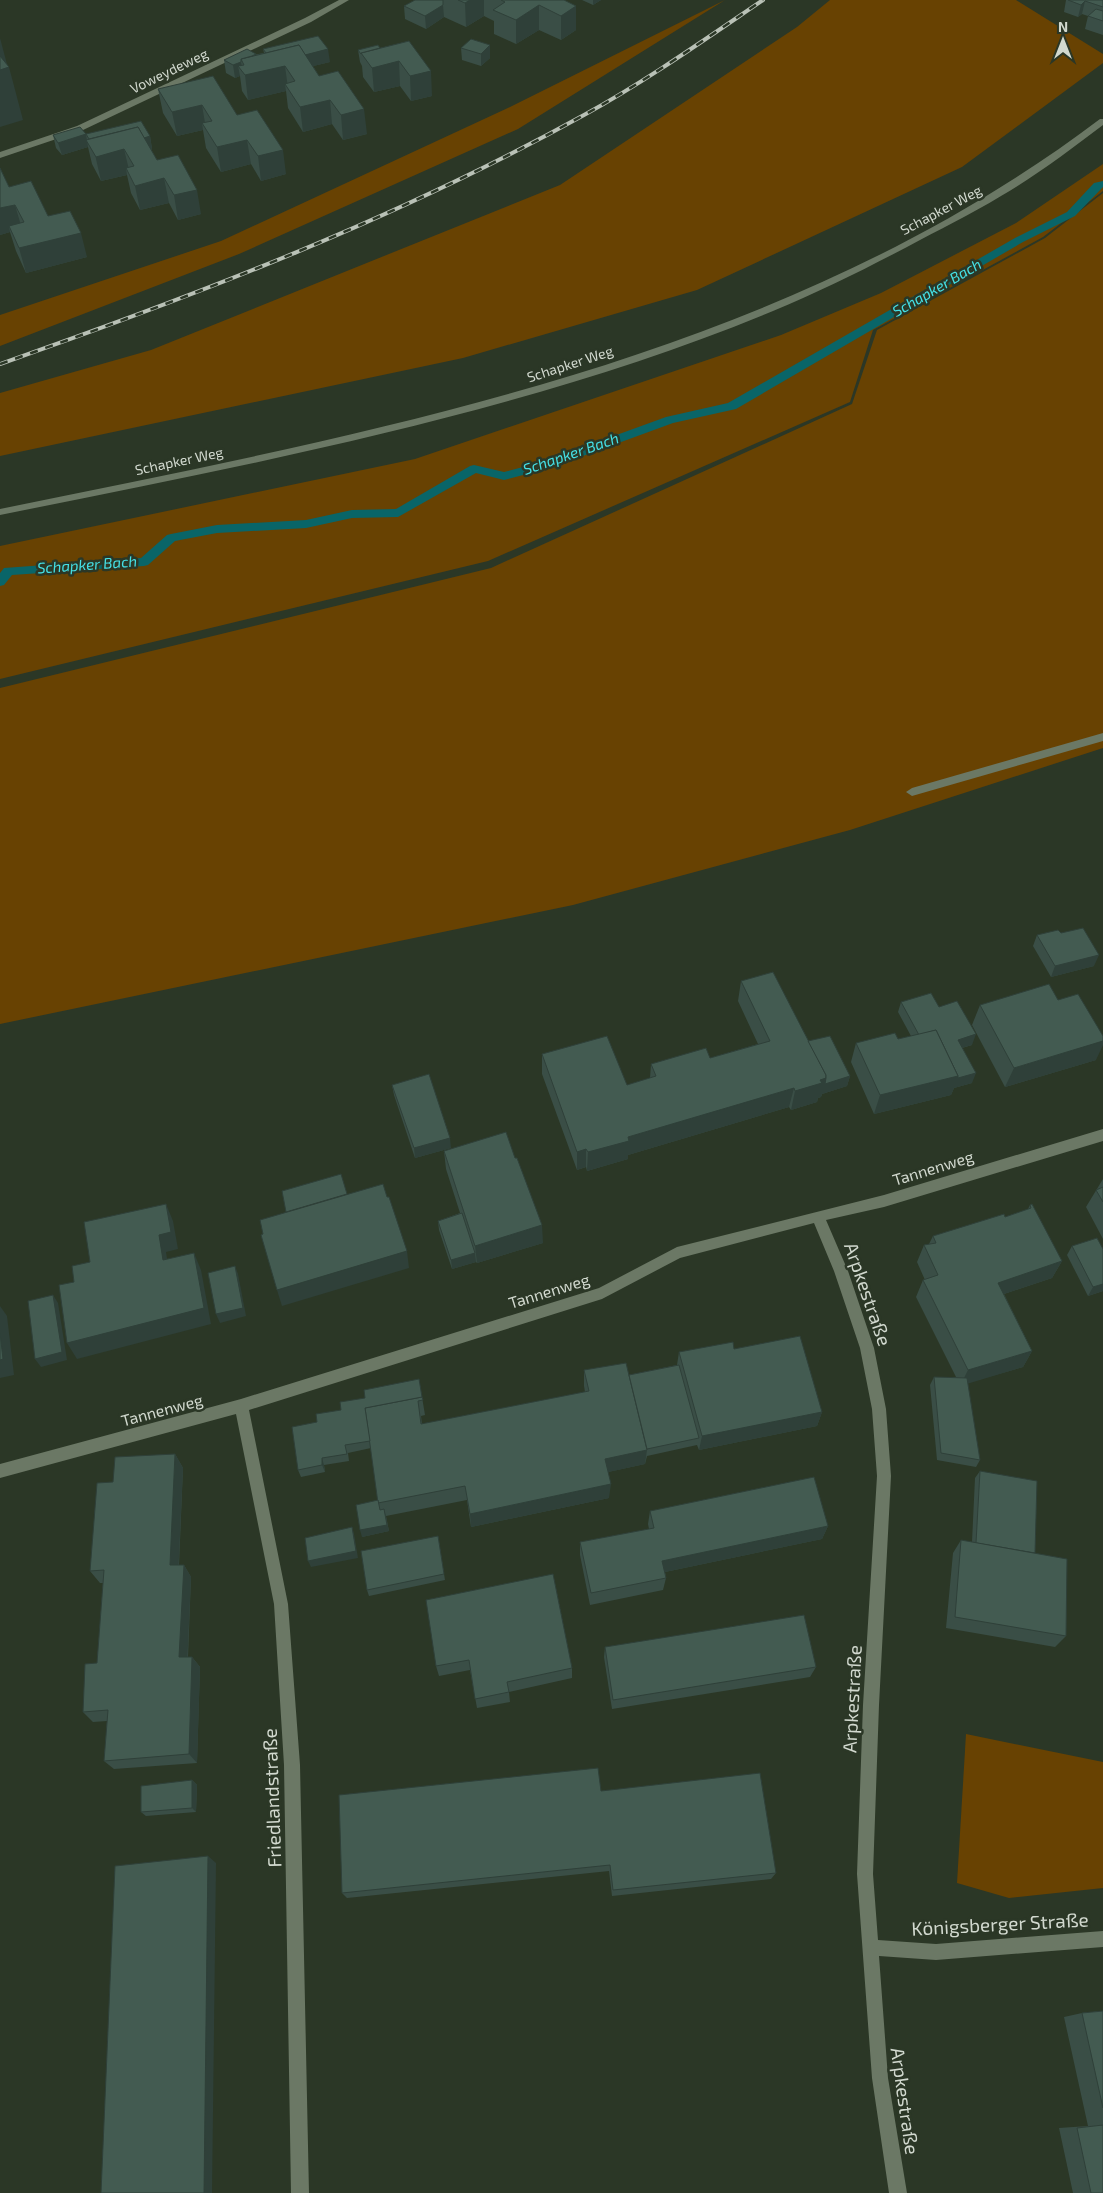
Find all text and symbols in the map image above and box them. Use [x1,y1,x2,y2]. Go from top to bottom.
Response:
north arrow [1038,15,1088,65]
text: N [1058,18,1068,35]
street label: Voweydeweg [127,44,211,97]
street label: Schapker Weg [897,181,985,238]
water label: Schapker Bach [889,254,984,320]
street label: Schapker Weg [525,342,615,385]
water label: Schapker Bach [520,428,621,478]
street label: Schapker Weg [133,443,225,478]
water label: Schapker Bach [36,552,138,576]
street label: Tannenweg [890,1146,976,1189]
street label: Arpkestraße [840,1239,897,1349]
street label: Tannenweg [506,1269,592,1312]
street label: Tannenweg [119,1389,205,1430]
street label: Arpkestraße [837,1644,866,1754]
street label: Friedlandstraße [258,1728,285,1868]
street label: Königsberger Straße [911,1907,1089,1940]
street label: Arpkestraße [887,2046,924,2156]

